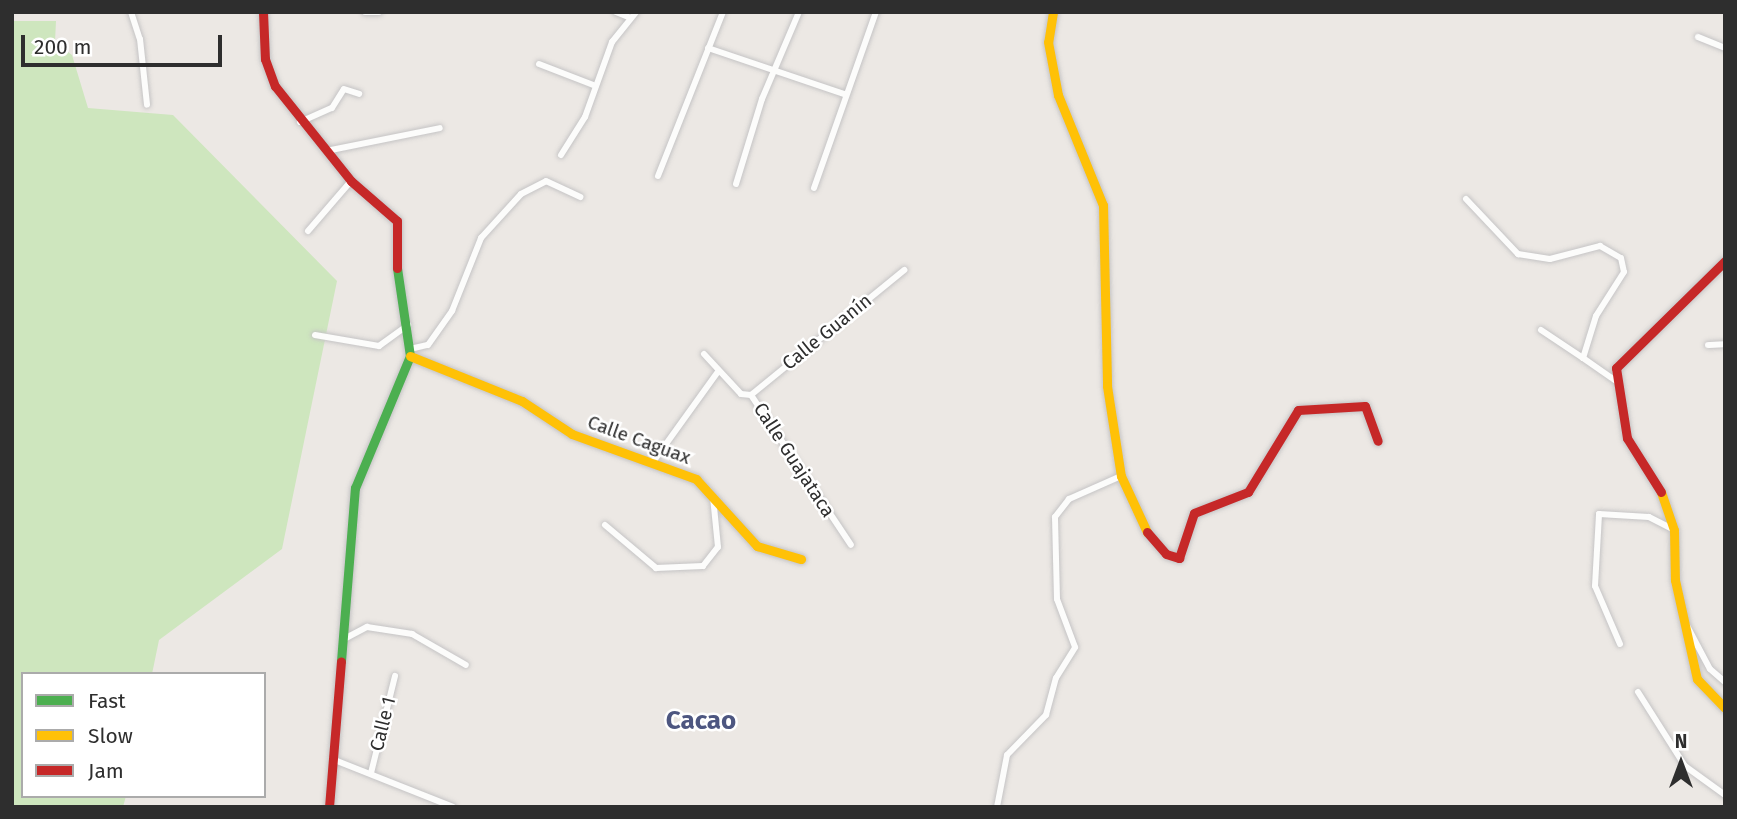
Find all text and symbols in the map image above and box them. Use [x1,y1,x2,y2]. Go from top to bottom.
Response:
scale bar [24,21,226,65]
text: 200 m [34,34,91,60]
street label: Calle Guanín [778,289,876,375]
street label: Calle Guajataca [748,398,840,522]
street label: Calle Caguax [584,411,694,469]
legend [21,672,266,798]
text: Fast [88,688,126,714]
street label: Calle 1 [365,694,401,754]
district label: Cacao [666,705,736,737]
text: Slow [88,723,133,749]
north arrow [1646,728,1716,798]
text: N [1675,730,1687,753]
text: Jam [88,758,124,784]

